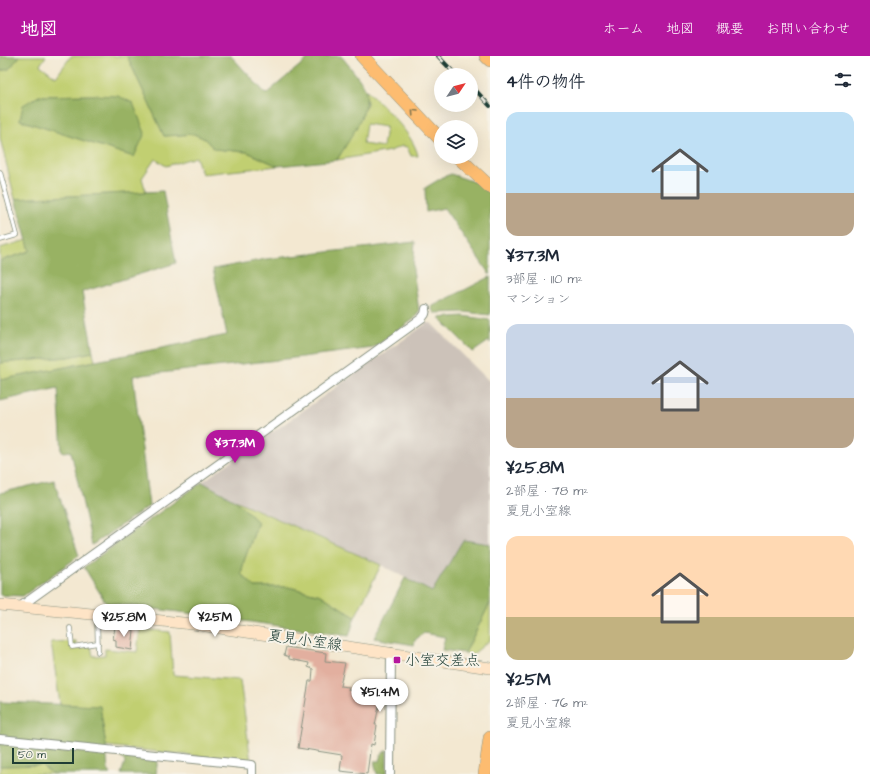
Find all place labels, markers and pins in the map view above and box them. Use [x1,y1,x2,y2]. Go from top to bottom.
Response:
pin: ¥37.3M [202,430,268,464]
pin: ¥25.8M [91,604,157,638]
pin: ¥25M [191,604,239,638]
place label: 小室交差点 [405,650,480,671]
marker: 小室交差点 [392,655,402,665]
pin: ¥51.4M [347,679,413,713]

